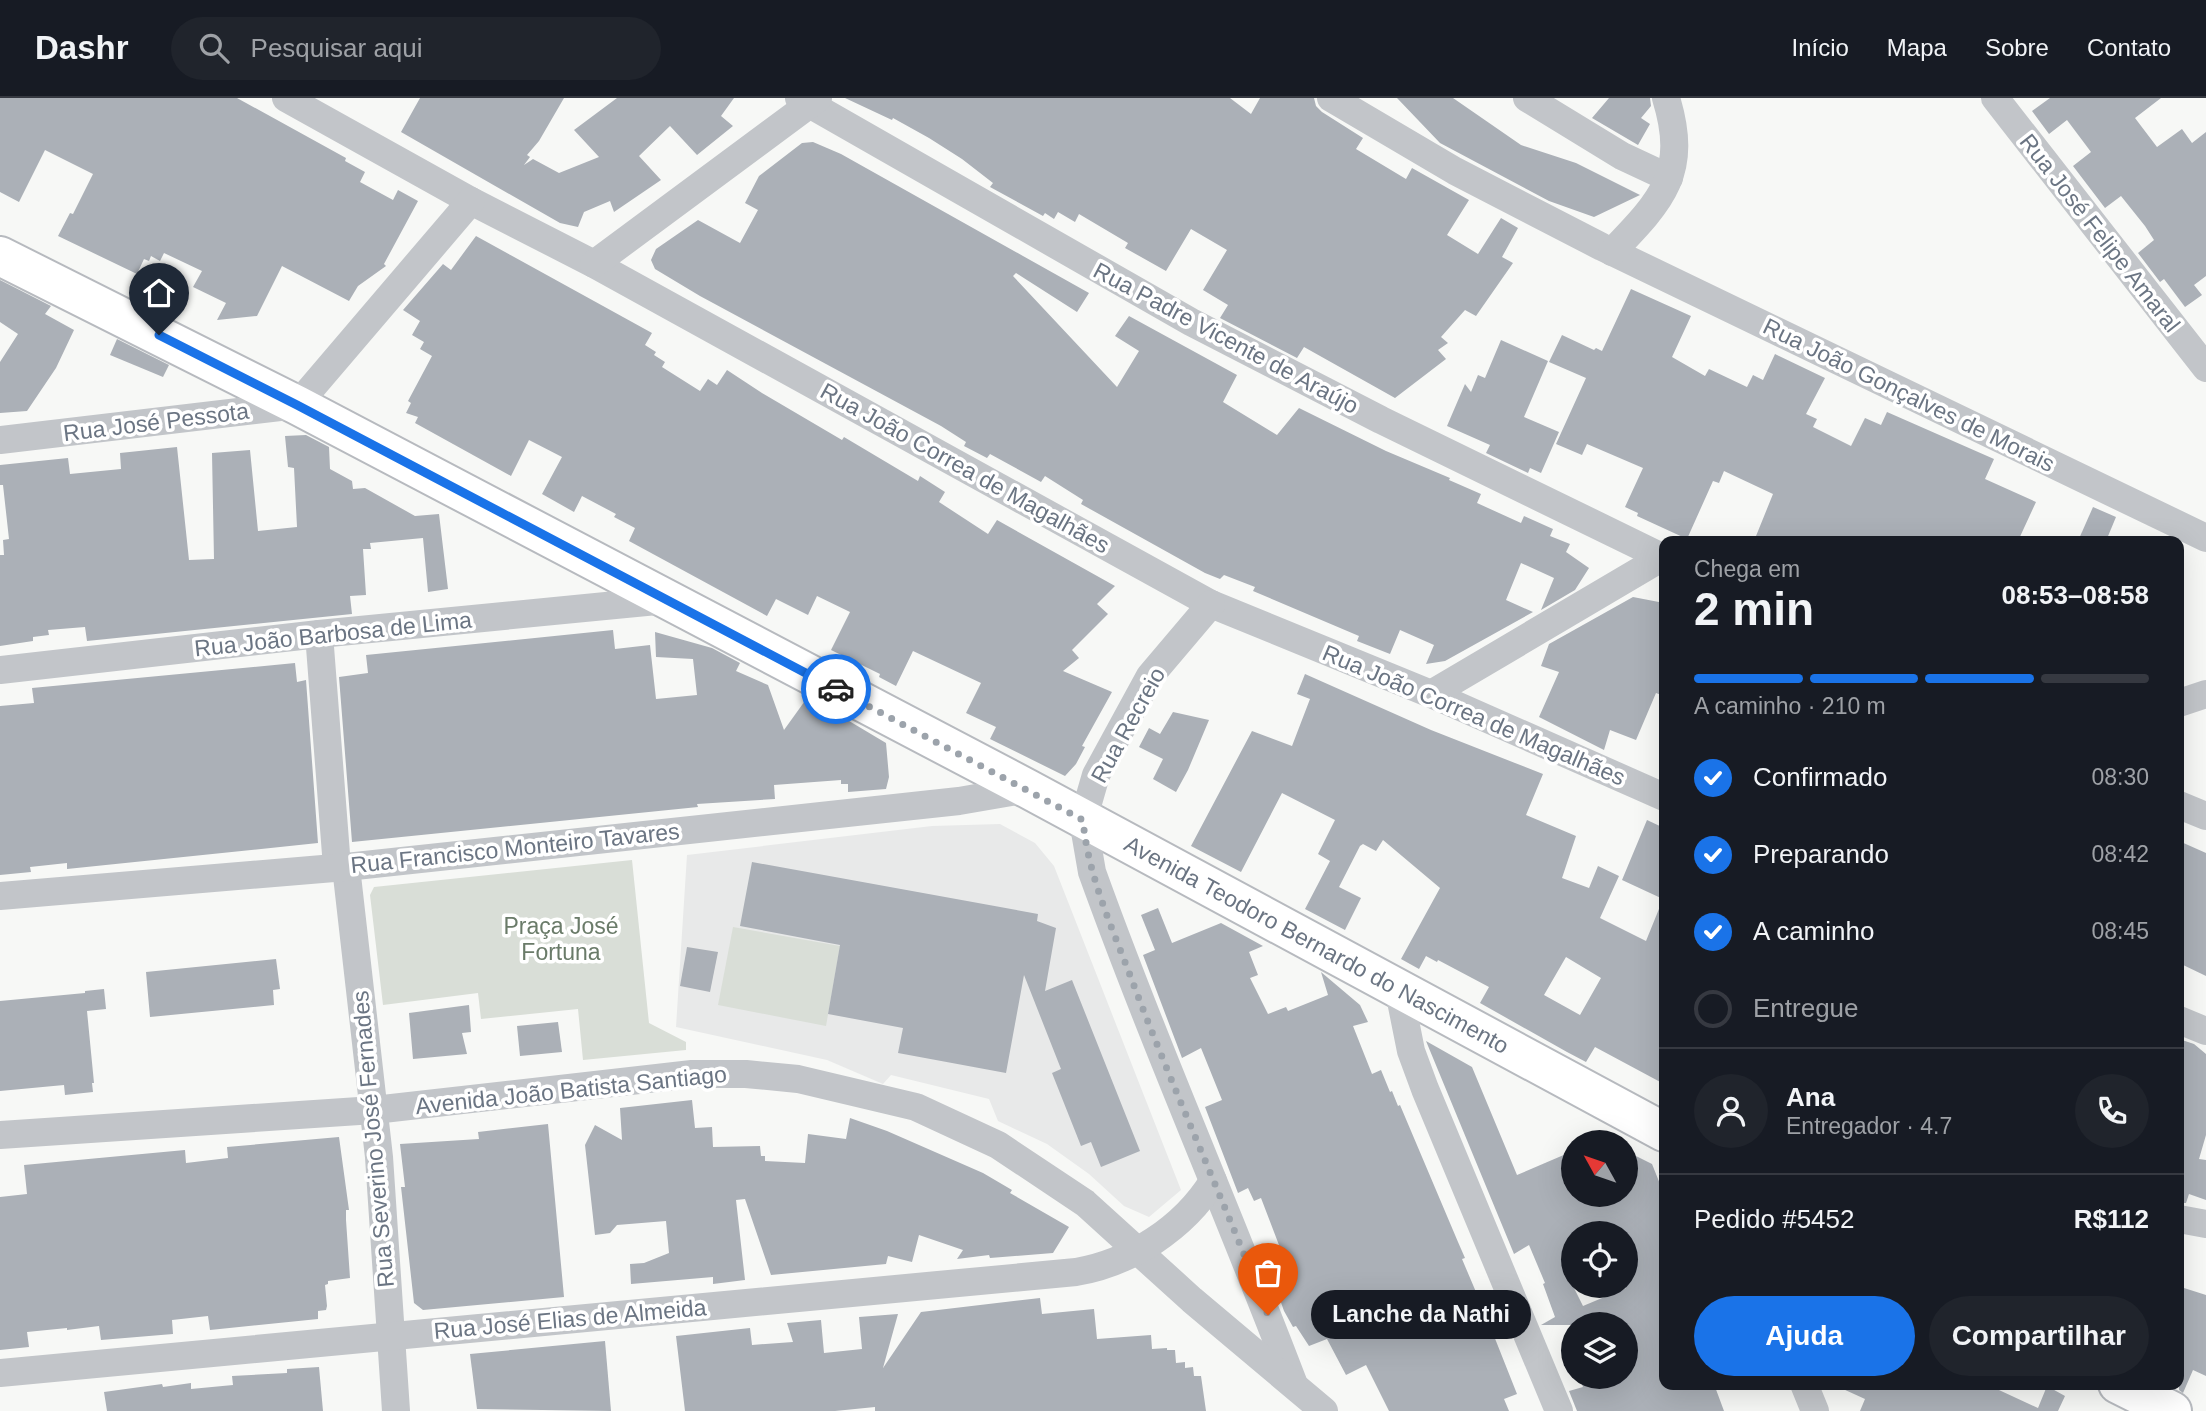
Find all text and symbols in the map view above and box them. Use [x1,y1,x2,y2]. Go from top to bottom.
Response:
search box [171,17,661,80]
text: Dashr [35,29,129,66]
icon: search [195,29,233,67]
text: Pesquisar aqui [251,33,423,63]
text: Início [1791,34,1849,61]
text: Mapa [1887,34,1947,61]
text: Sobre [1985,34,2049,61]
text: Contato [2087,34,2171,61]
street label: Rua José Felipe Amaral [2015,129,2185,337]
street label: Rua Padre Vicente de Araújo [1089,257,1363,419]
pin [129,263,189,335]
icon: home [140,274,178,312]
street label: Rua João Gonçalves de Morais [1759,313,2059,477]
street label: Rua João Correa de Magalhães [816,378,1114,558]
street label: Rua José Pessota [62,398,250,446]
text: Chega em [1694,556,1800,582]
text: 08:53–08:58 [2002,580,2149,610]
text: 2 min [1694,583,1814,635]
street label: Rua João Barbosa de Lima [193,606,473,661]
street label: Rua João Correa de Magalhães [1319,639,1629,791]
courier [801,654,871,724]
street label: Rua Recreio [1086,663,1170,787]
icon: car [817,670,855,708]
text: A caminho · 210 m [1694,693,1886,719]
icon: check [1694,759,1732,797]
text: Confirmado [1753,762,1887,792]
text: 08:30 [2091,764,2149,790]
street label: Rua Francisco Monteiro Tavares [349,818,681,878]
street label: Avenida Teodoro Bernardo do Nascimento [1120,831,1513,1059]
icon: check [1694,836,1732,874]
text: Preparando [1753,839,1889,869]
text: 08:42 [2091,841,2149,867]
park label: Praça José Fortuna [503,913,619,965]
icon: check [1694,913,1732,951]
text: A caminho [1753,916,1874,946]
text: 08:45 [2091,918,2149,944]
street label: Rua Severino José Fernades [347,989,399,1289]
text: Entregue [1753,993,1859,1023]
street label: Avenida João Batista Santiago [414,1061,728,1119]
button: person [1694,1074,1768,1148]
button: phone [2075,1074,2149,1148]
text: Ana [1786,1082,1835,1112]
text: Entregador · 4.7 [1786,1113,1952,1139]
north arrow [1561,1130,1638,1208]
map controls [1561,1130,1638,1389]
text: Pedido #5452 [1694,1204,1854,1234]
text: R$112 [2074,1204,2149,1234]
button: locate [1561,1221,1638,1298]
pin [1238,1243,1298,1315]
icon: bag [1249,1254,1287,1292]
callout: Lanche da Nathi [1310,1290,1530,1340]
street label: Rua José Elias de Almeida [433,1294,708,1344]
button: Ajuda [1694,1296,1915,1376]
button: Compartilhar [1929,1296,2149,1376]
text: Lanche da Nathi [1332,1301,1510,1327]
button: layers [1561,1312,1638,1389]

